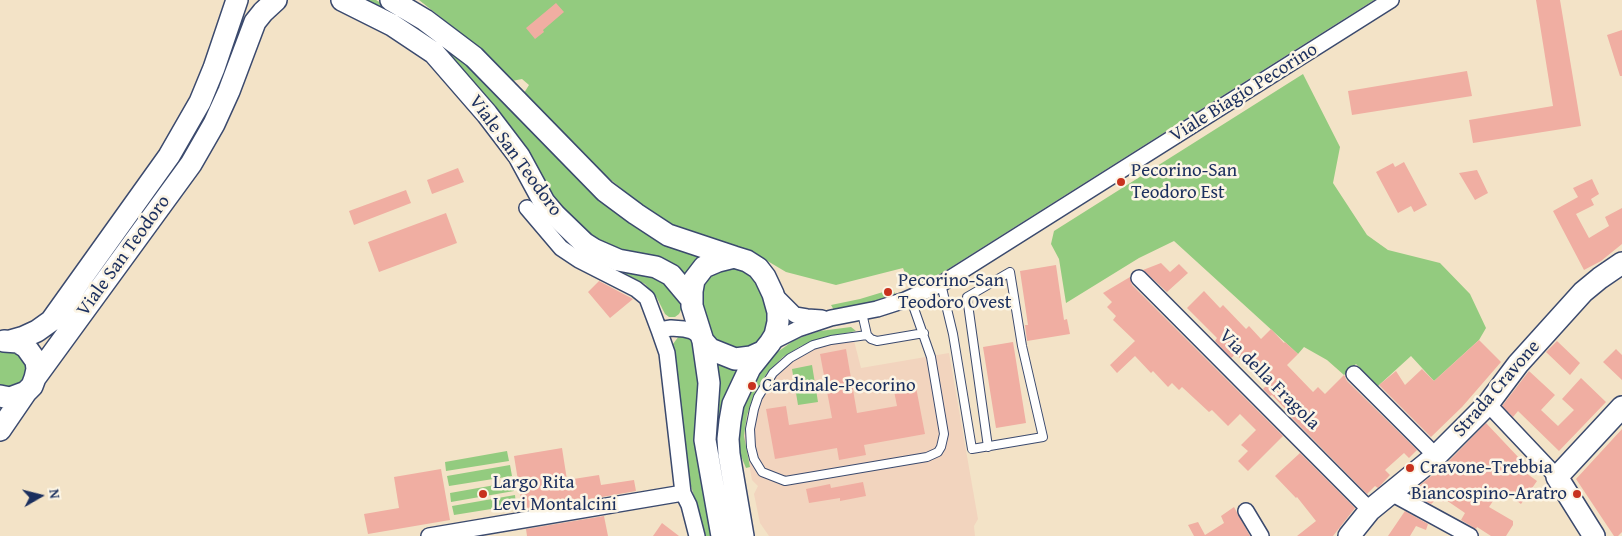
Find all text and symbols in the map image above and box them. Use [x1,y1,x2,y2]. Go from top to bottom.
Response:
street label: Viale Biagio Pecorino [1166,38,1322,148]
street label: Viale San Teodoro [463,91,567,221]
place label: Pecorino-San Teodoro Est [1131,160,1237,204]
marker: Pecorino-San Teodoro Est [1115,176,1127,188]
street label: Viale San Teodoro [72,191,176,321]
place label: Pecorino-San Teodoro Ovest [898,270,1011,314]
marker: Pecorino-San Teodoro Ovest [882,286,894,298]
street label: Via della Fragola [1214,325,1324,435]
street label: Strada Cravone [1449,336,1545,442]
place label: Cardinale-Pecorino [762,375,916,397]
marker: Cardinale-Pecorino [746,380,758,392]
place label: Cravone-Trebbia [1420,457,1553,479]
marker: Cravone-Trebbia [1404,462,1416,474]
north arrow [15,471,65,521]
place label: Largo Rita Levi Montalcini [493,472,617,516]
place label: Biancospino-Aratro [1411,483,1567,505]
text: N [44,488,65,500]
marker: Largo Rita Levi Montalcini [477,488,489,500]
marker: Biancospino-Aratro [1571,488,1583,500]

